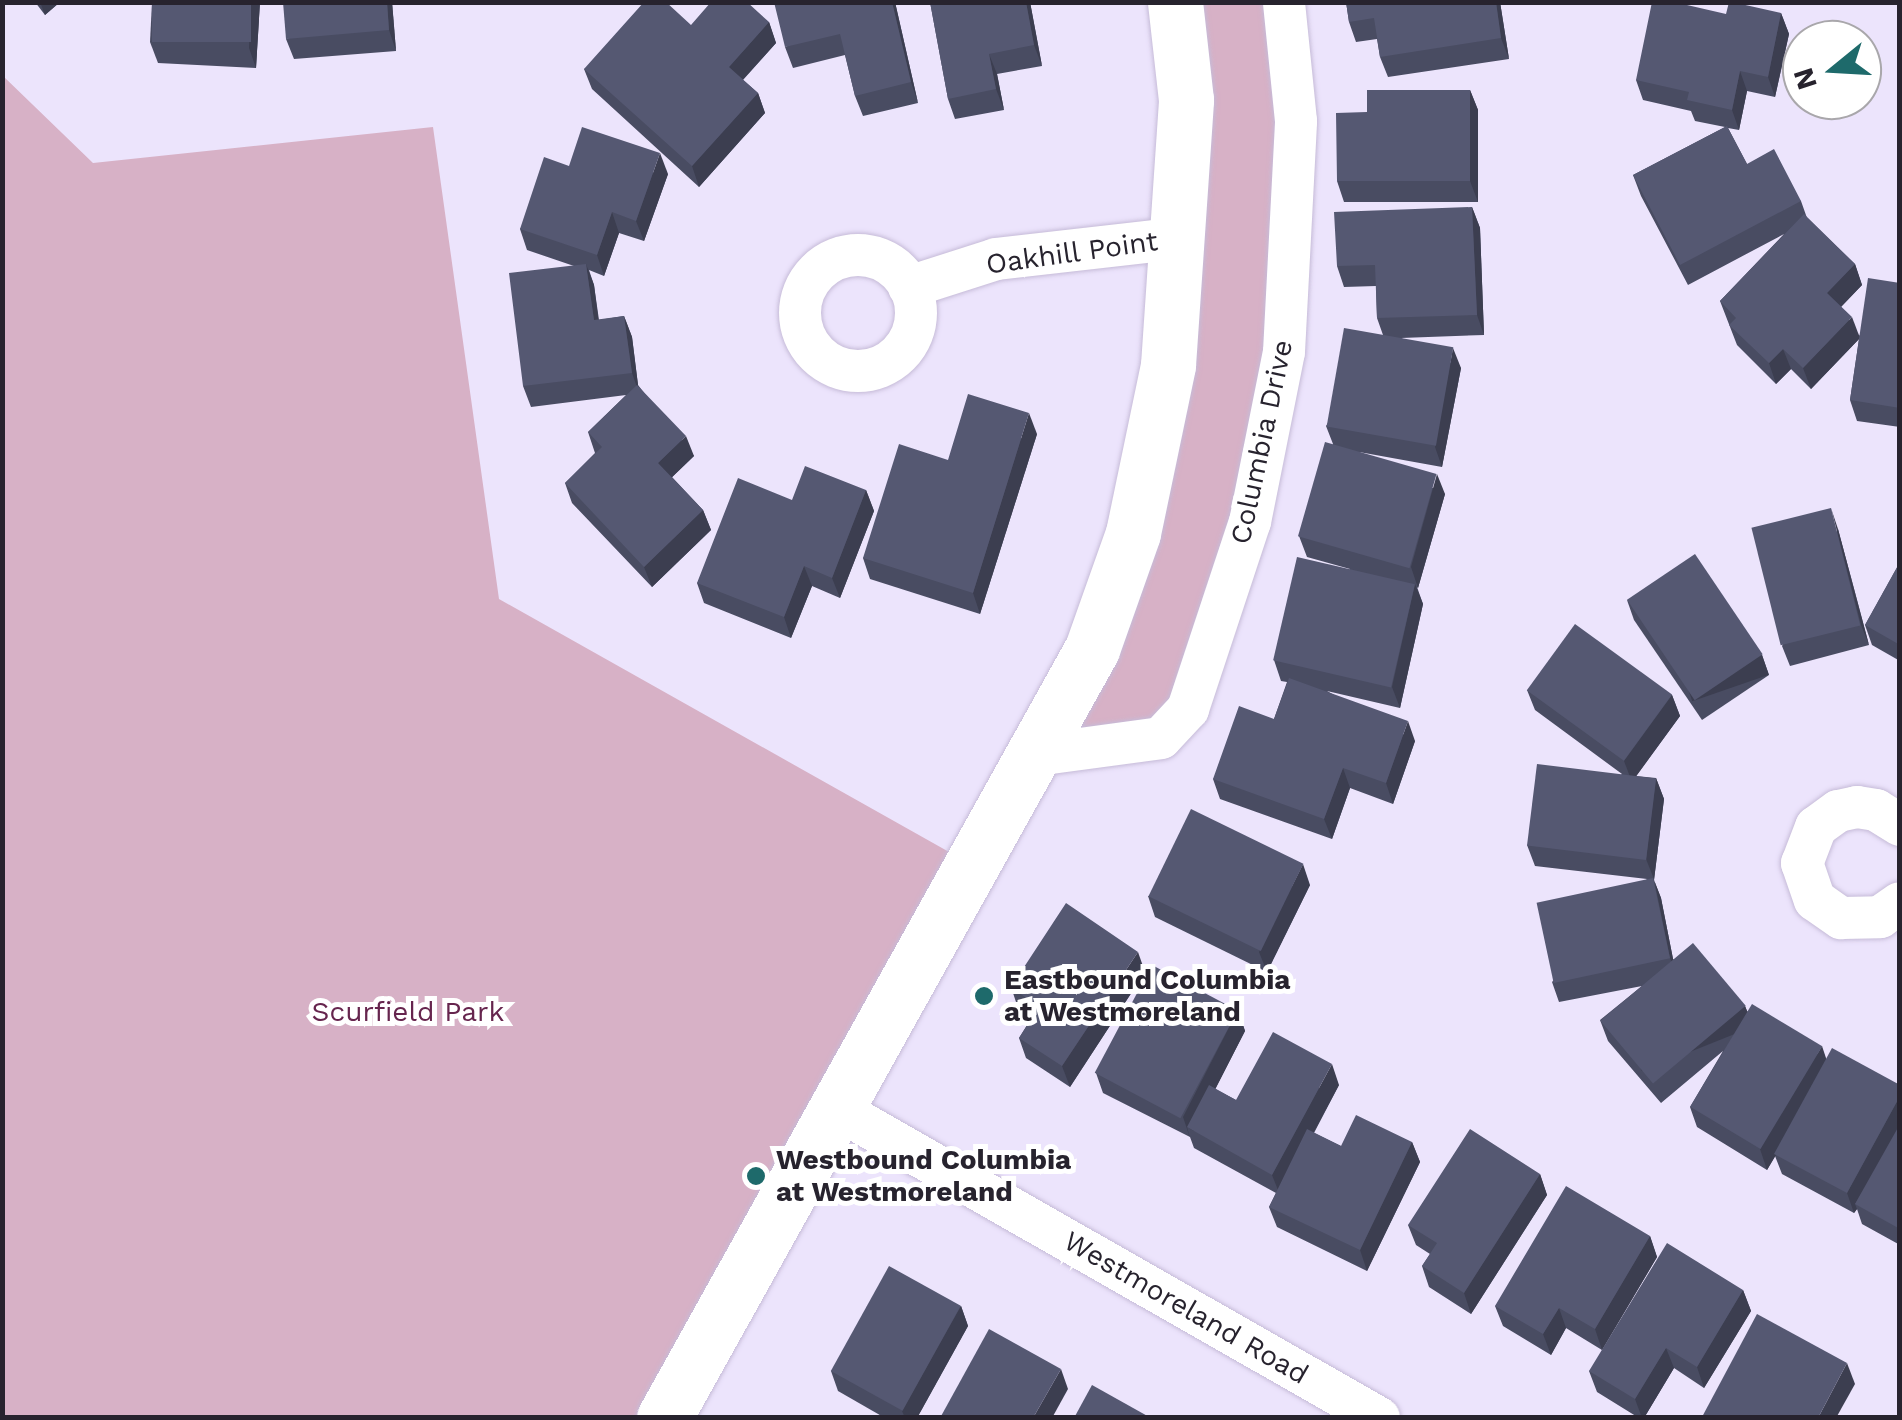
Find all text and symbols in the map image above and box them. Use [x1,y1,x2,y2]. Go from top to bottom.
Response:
north arrow [1782,20,1882,120]
text: N [1786,64,1824,94]
street label: Oakhill Point [983,224,1161,282]
street label: Columbia Drive [1224,337,1300,547]
place label: Eastbound Columbia at Westmoreland [1004,963,1291,1029]
marker: Eastbound Columbia at Westmoreland [973,985,995,1007]
park label: Scurfield Park [312,995,504,1029]
place label: Westbound Columbia at Westmoreland [776,1143,1071,1209]
marker: Westbound Columbia at Westmoreland [745,1165,767,1187]
street label: Westmoreland Road [1058,1224,1314,1392]

